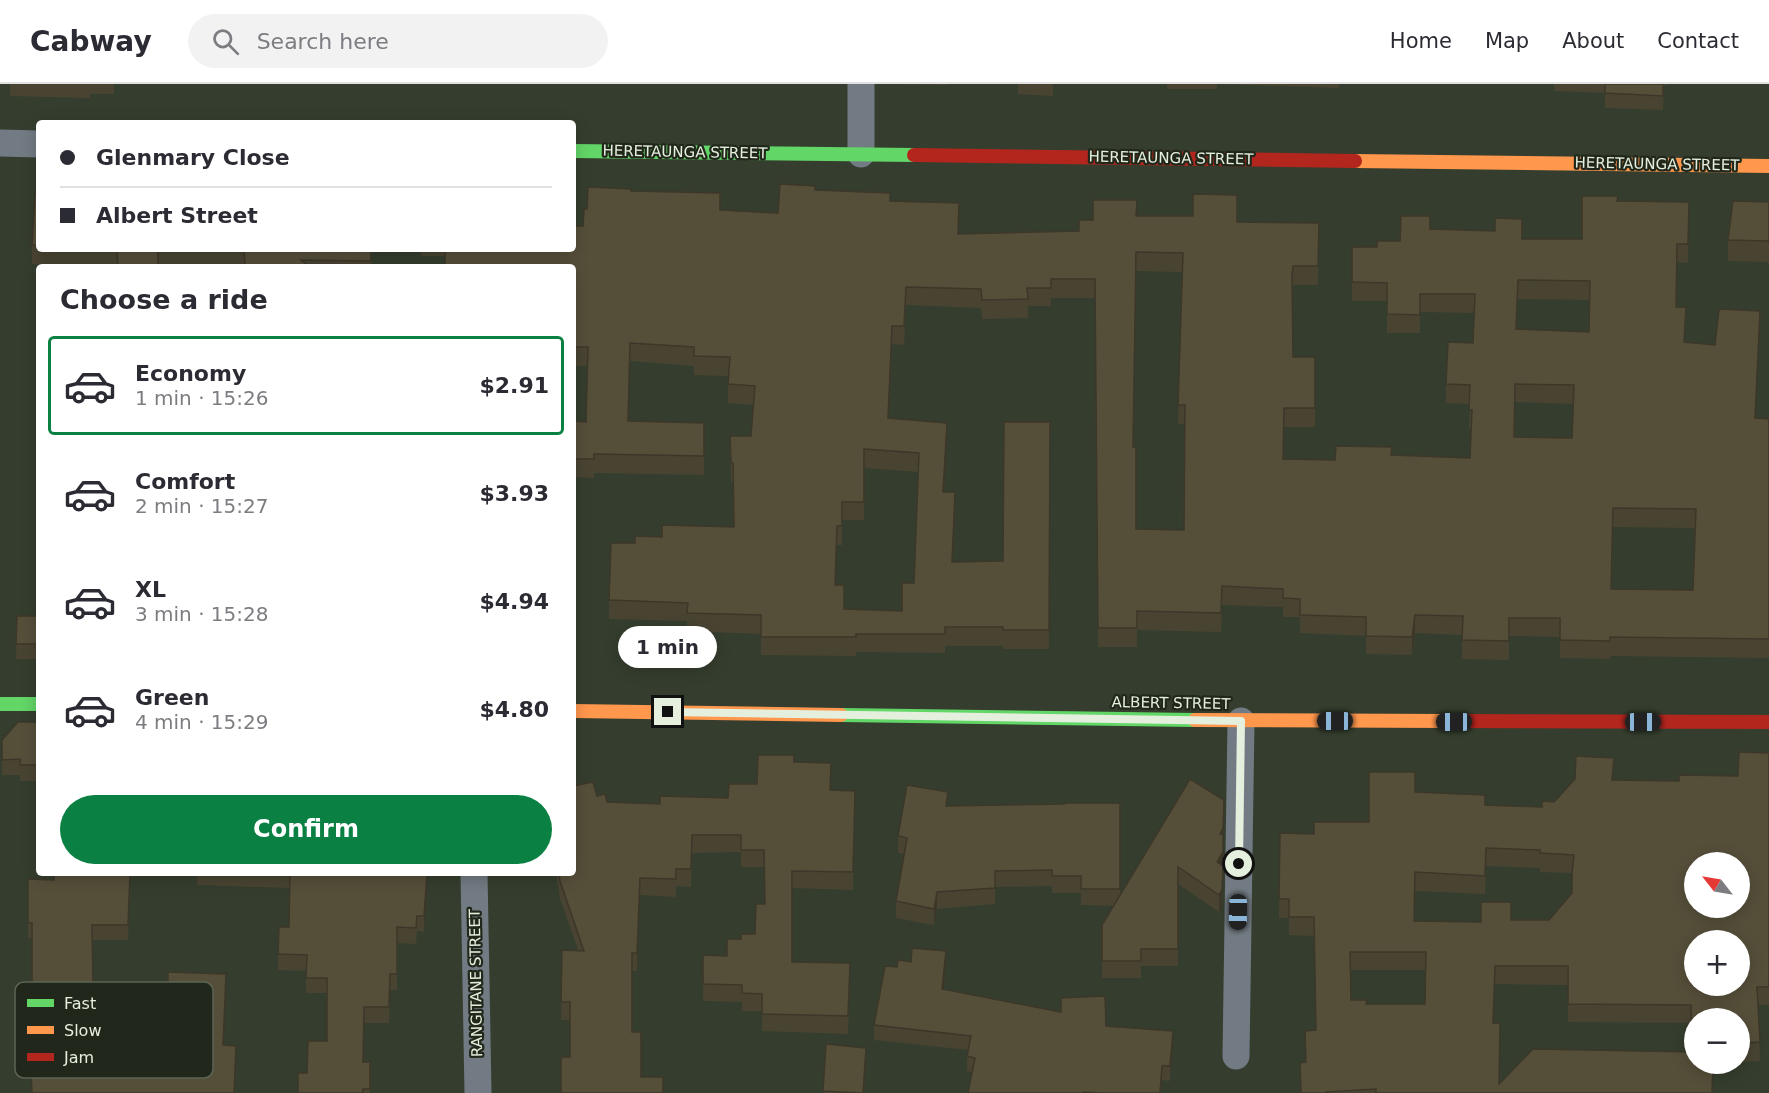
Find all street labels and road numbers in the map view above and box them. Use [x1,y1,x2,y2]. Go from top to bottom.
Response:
street label: HERETAUNGA STREET [602,142,768,162]
street label: HERETAUNGA STREET [1088,148,1254,168]
street label: HERETAUNGA STREET [1574,154,1740,174]
street label: ALBERT STREET [1111,693,1231,713]
street label: RANGITANE STREET [466,908,486,1057]

